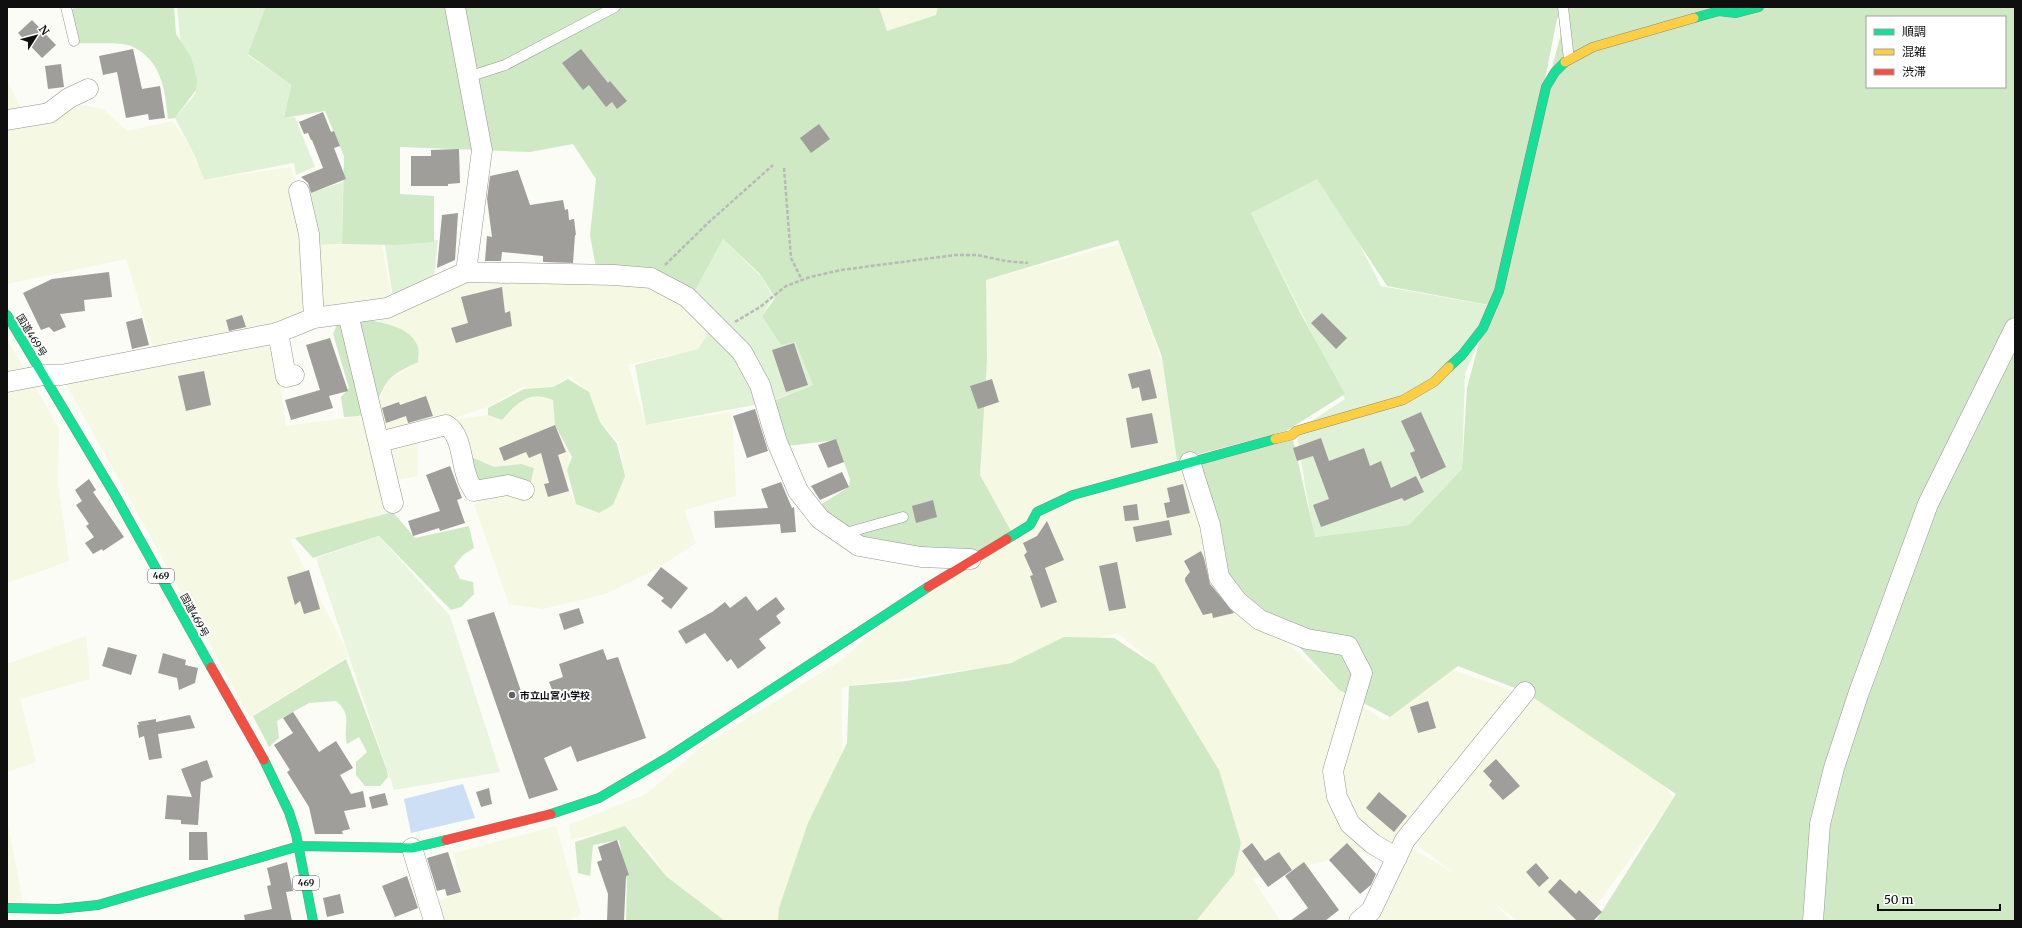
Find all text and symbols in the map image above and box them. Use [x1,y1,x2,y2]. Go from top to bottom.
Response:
north arrow [16,16,56,56]
legend [1866,16,2006,88]
text: N [36,22,52,38]
text: 順調 [1902,24,1926,39]
text: 混雑 [1902,44,1926,59]
text: 渋滞 [1902,64,1926,79]
street label: 国道469号 [13,312,50,359]
road number: 469 [148,569,174,583]
street label: 国道469号 [177,591,212,639]
place label: 市立山宮小学校 [520,689,590,702]
marker: 市立山宮小学校 [507,690,517,700]
road number: 469 [293,876,319,890]
scale bar [1878,886,2000,912]
text: 50 m [1884,892,1913,907]

